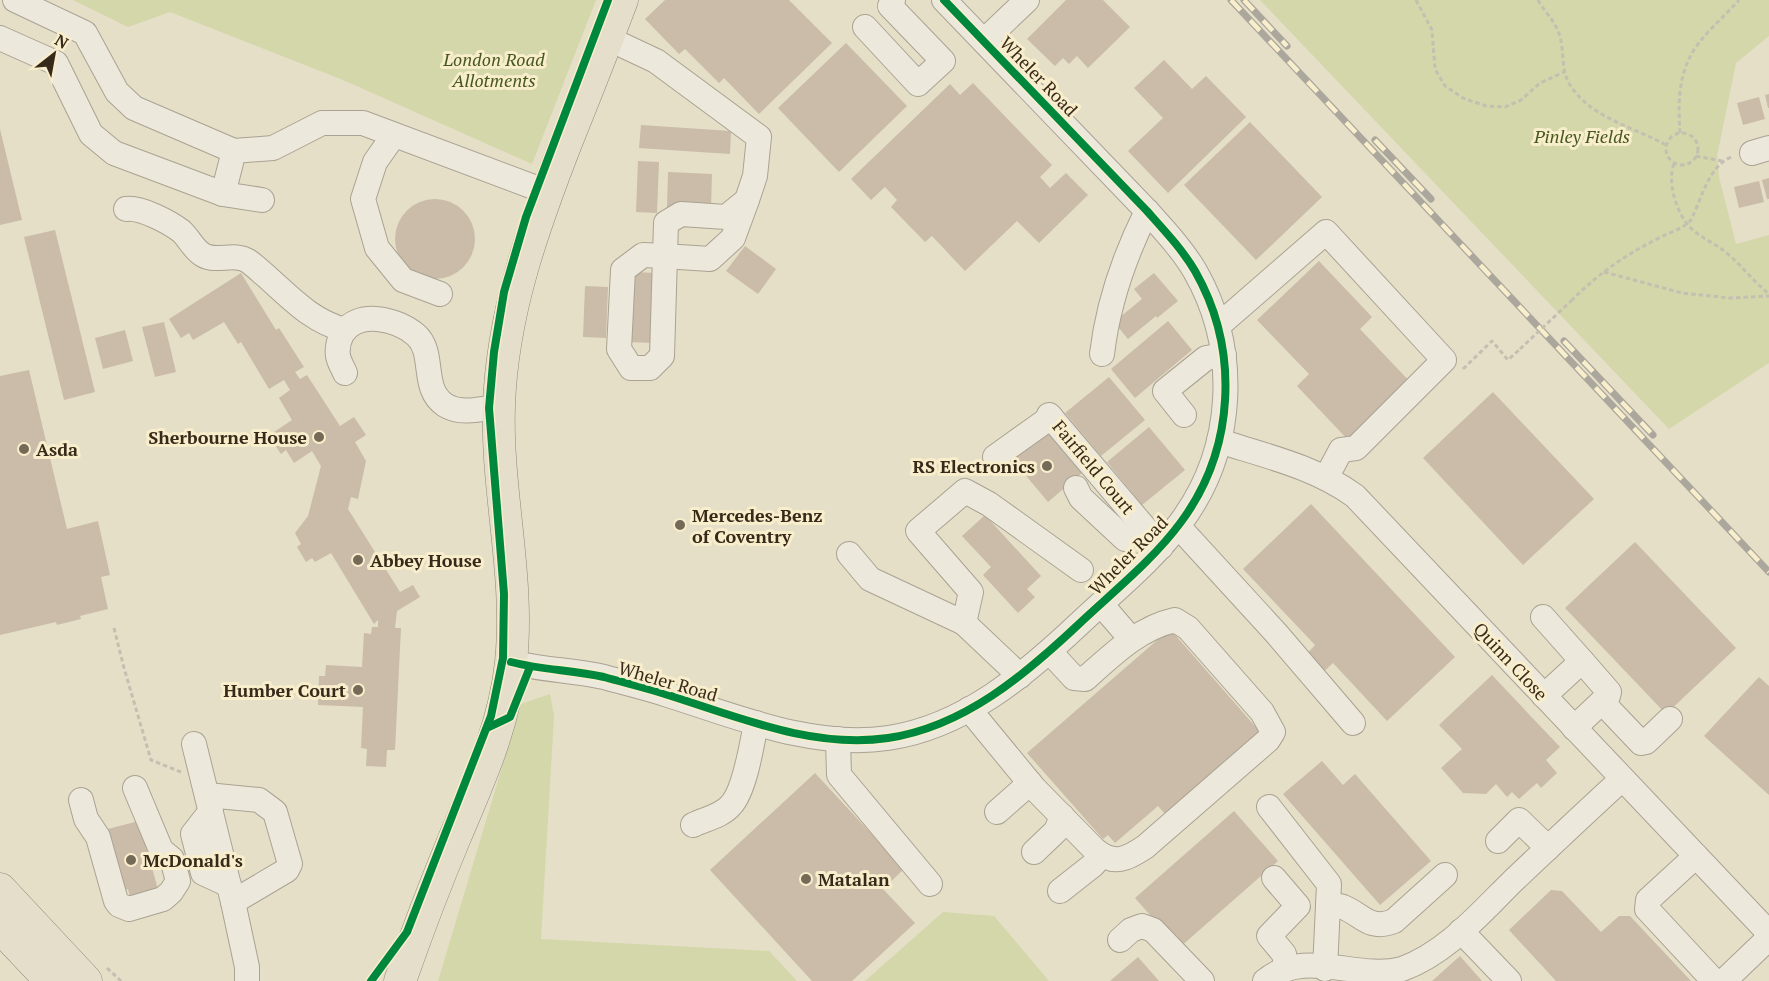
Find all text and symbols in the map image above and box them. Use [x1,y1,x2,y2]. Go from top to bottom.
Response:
north arrow [24,24,84,84]
text: N [51,29,73,54]
street label: Wheler Road [995,31,1083,121]
park label: London Road Allotments [442,47,545,92]
park label: Pinley Fields [1533,124,1630,148]
street label: Fairfield Court [1048,415,1141,519]
place label: Sherbourne House [148,425,307,449]
marker: Sherbourne House [312,430,326,444]
place label: Asda [36,437,78,461]
marker: Asda [17,442,31,456]
place label: RS Electronics [912,454,1035,478]
marker: RS Electronics [1040,459,1054,473]
place label: Mercedes-Benz of Coventry [692,503,823,548]
street label: Wheler Road [1083,510,1173,600]
marker: Mercedes-Benz of Coventry [673,518,687,532]
place label: Abbey House [370,548,482,572]
marker: Abbey House [351,553,365,567]
street label: Quinn Close [1469,617,1553,705]
street label: Wheler Road [615,655,721,707]
place label: Humber Court [223,678,346,702]
marker: Humber Court [351,683,365,697]
place label: McDonald's [143,848,243,872]
marker: McDonald's [124,853,138,867]
place label: Matalan [818,867,890,891]
marker: Matalan [799,872,813,886]

